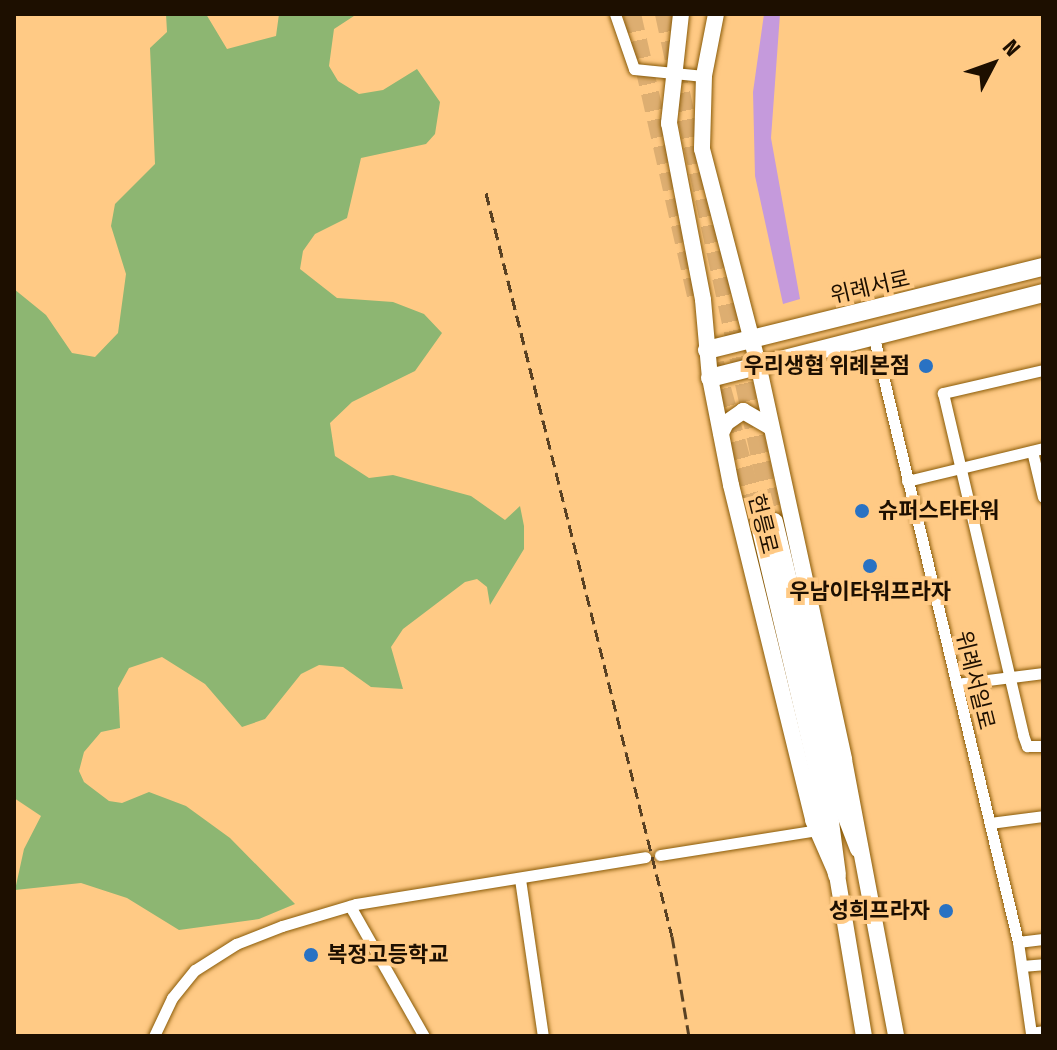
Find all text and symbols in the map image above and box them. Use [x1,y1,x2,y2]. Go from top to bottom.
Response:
north arrow [953,24,1033,104]
text: N [997,34,1026,62]
street label: 위례서로 [828,265,912,309]
place label: 우리생협 위례본점 [744,353,910,379]
marker: 우리생협 위례본점 [917,357,935,375]
street label: 헌릉로 [743,491,783,557]
place label: 슈퍼스타타워 [878,498,999,524]
marker: 슈퍼스타타워 [853,502,871,520]
marker: 우남이타워프라자 [861,557,879,575]
place label: 우남이타워프라자 [789,579,951,605]
street label: 위례서일로 [950,628,1000,732]
place label: 성희프라자 [829,898,930,924]
marker: 성희프라자 [937,902,955,920]
place label: 복정고등학교 [327,942,448,968]
marker: 복정고등학교 [302,946,320,964]

